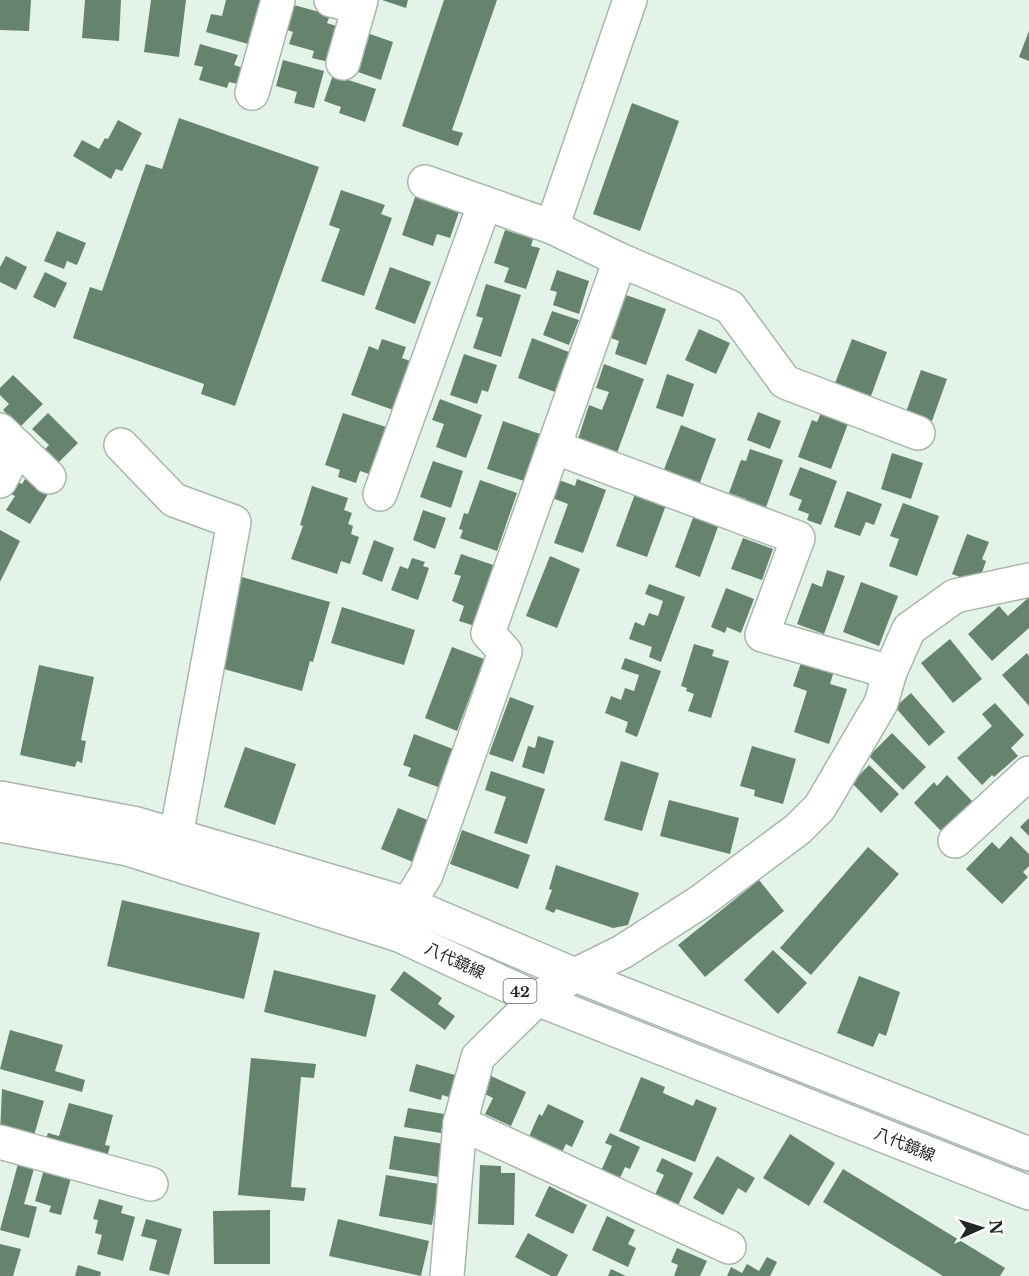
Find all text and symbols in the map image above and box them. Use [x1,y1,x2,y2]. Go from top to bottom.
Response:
street label: 八代鏡線 [422,937,488,983]
road number: 42 [504,979,536,1003]
street label: 八代鏡線 [872,1123,938,1165]
north arrow [951,1198,1011,1258]
text: N [986,1219,1006,1235]

